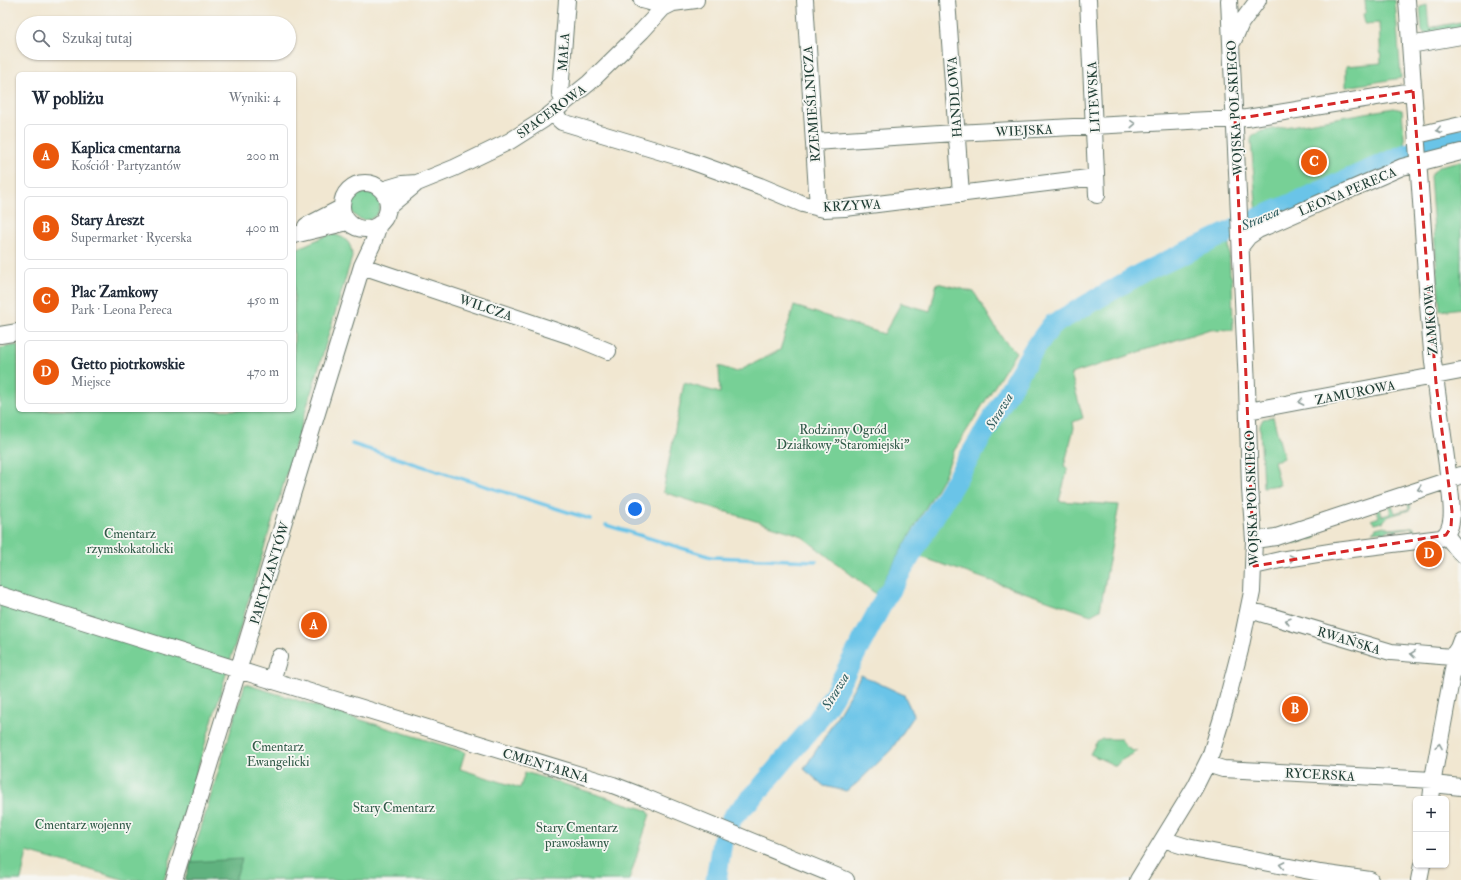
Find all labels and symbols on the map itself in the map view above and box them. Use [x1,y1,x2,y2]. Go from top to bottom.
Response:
street label: MAŁA [555,31,573,72]
street label: WOJSKA POLSKIEGO [1223,40,1247,177]
street label: RZEMIEŚLNICZA [799,44,824,163]
street label: HANDLOWA [944,55,966,138]
street label: LITEWSKA [1084,60,1104,133]
street label: SPACEROWA [514,81,590,142]
one-way arrow [1130,120,1136,129]
street label: WIEJSKA [994,121,1054,141]
one-way arrow [1436,125,1442,133]
pin: C [1301,147,1327,177]
street label: LEONA PERECA [1296,163,1398,219]
street label: KRZYWA [823,196,882,216]
water label: Strawa [1237,202,1283,235]
street label: ZAMKOWA [1421,284,1441,356]
street label: WILCZA [456,291,515,325]
street label: ZAMUROWA [1314,377,1397,409]
water label: Strawa [981,389,1017,434]
one-way arrow [1297,397,1304,406]
park label: Rodzinny Ogród Działkowy "Staromiejski" [776,422,910,454]
street label: WOJSKA POLSKIEGO [1242,430,1262,567]
one-way arrow [1417,484,1424,493]
your location [625,499,645,519]
street label: PARTYZANTÓW [246,519,293,626]
park label: Cmentarz rzymskokatolicki [86,526,174,558]
pin: D [1416,539,1442,569]
one-way arrow [1289,554,1295,563]
pin: A [301,610,327,640]
one-way arrow [1284,617,1291,626]
street label: RWAŃSKA [1315,623,1383,658]
one-way arrow [1410,650,1416,659]
water label: Strawa [817,669,853,714]
pin: B [1282,694,1308,724]
park label: Cmentarz Ewangelicki [247,739,310,770]
one-way arrow [1434,743,1443,749]
street label: CMENTARNA [500,745,592,787]
street label: RYCERSKA [1284,765,1356,785]
park label: Stary Cmentarz [353,800,436,817]
park label: Cmentarz wojenny [35,817,132,834]
park label: Stary Cmentarz prawosławny [536,820,619,852]
one-way arrow [1279,862,1285,870]

